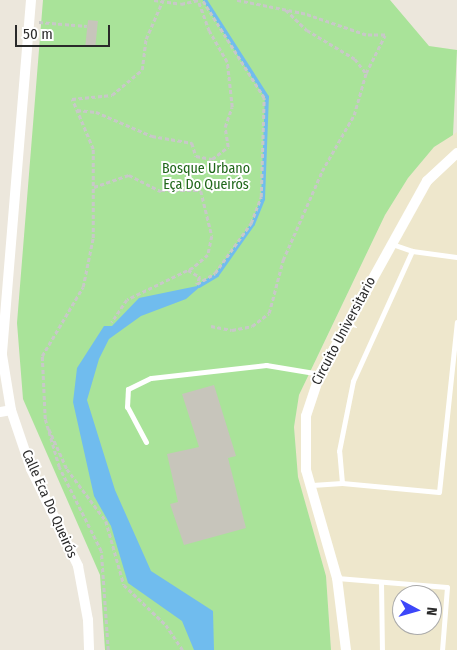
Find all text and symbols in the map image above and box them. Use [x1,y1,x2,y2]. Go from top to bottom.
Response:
scale bar [18,15,112,47]
text: 50 m [23,25,53,43]
park label: Bosque Urbano Eça Do Queirós [162,161,250,193]
street label: Circuito Universitario [308,274,380,388]
street label: Calle Eca Do Queirós [18,447,80,561]
north arrow [392,585,442,635]
text: N [423,606,440,617]

